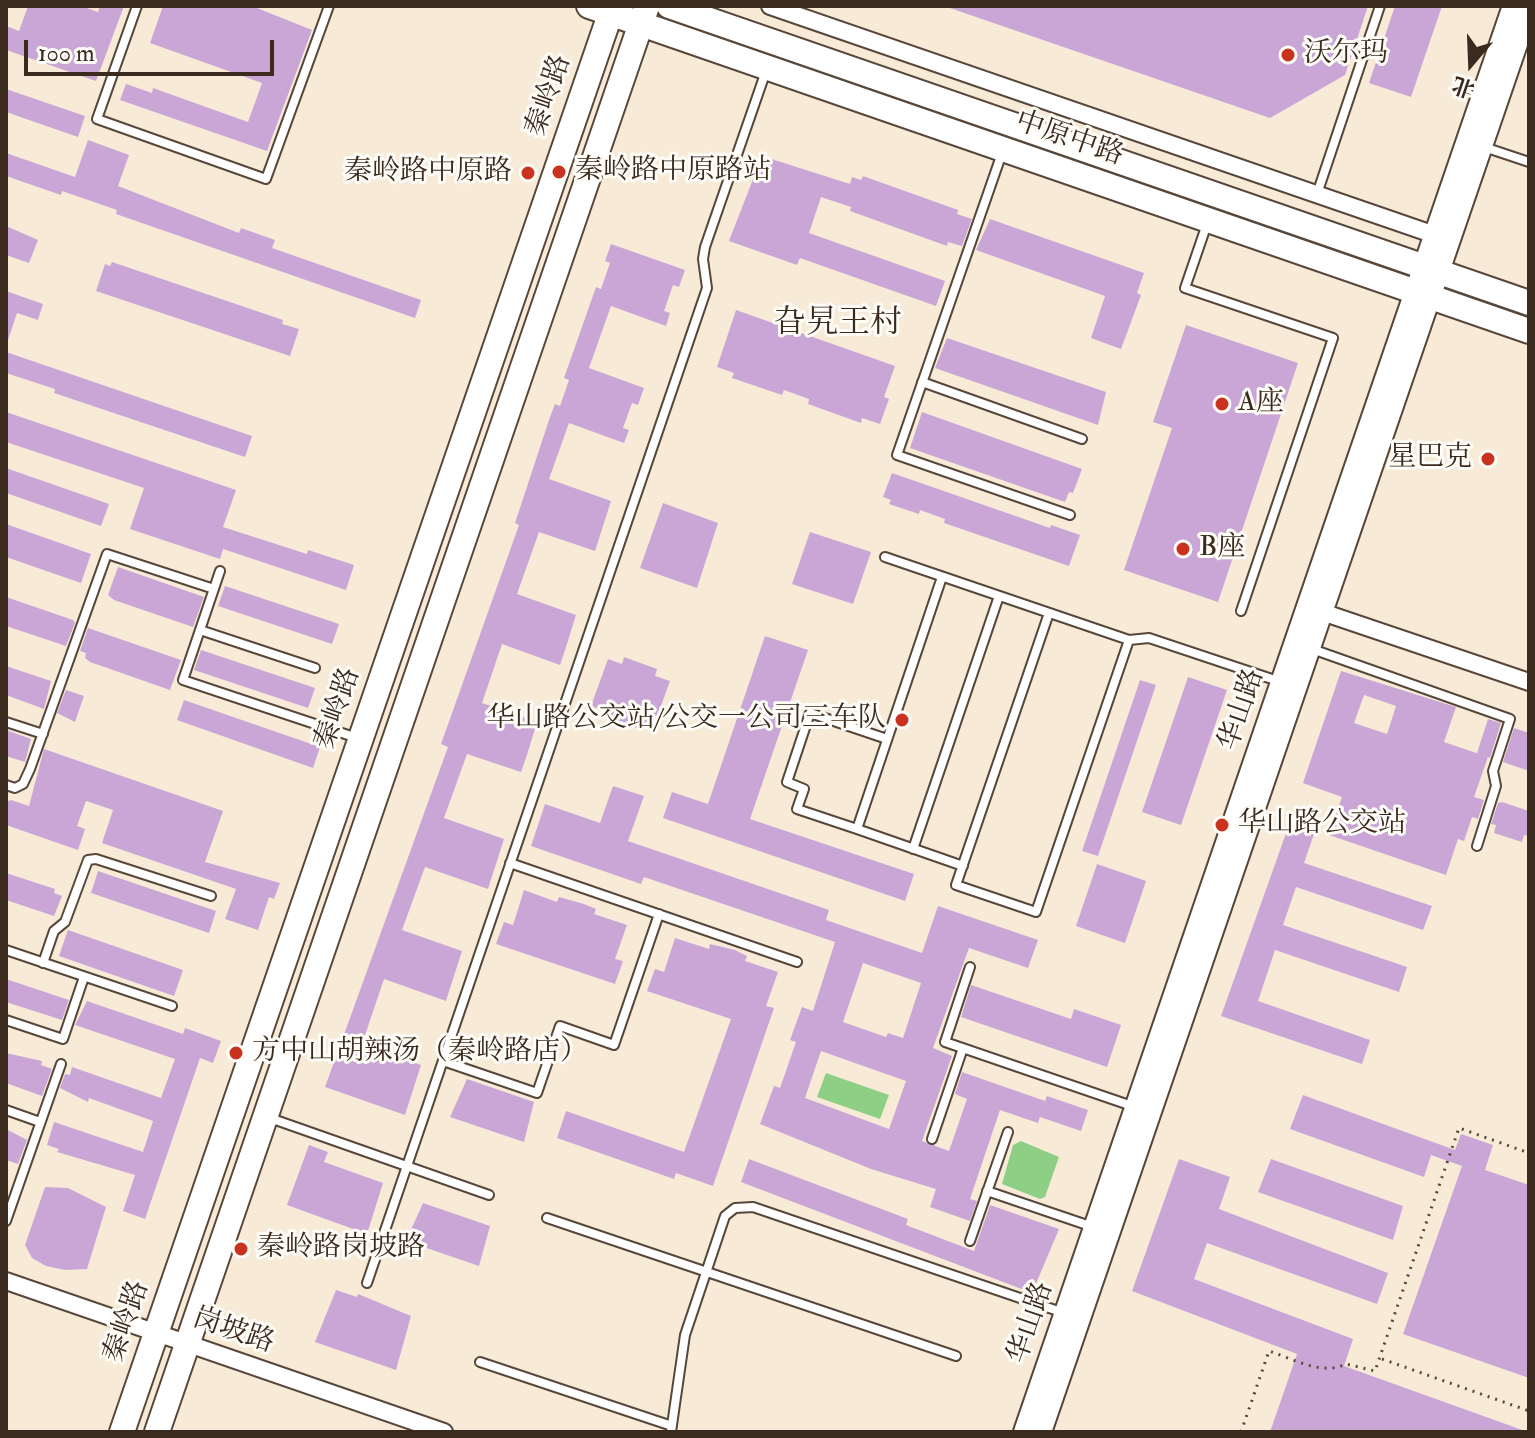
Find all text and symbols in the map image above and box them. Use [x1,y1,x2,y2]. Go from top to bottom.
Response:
scale bar [28,24,278,74]
north arrow [1431,24,1511,104]
text: 100 m [38,38,95,69]
place label: 沃尔玛 [1304,38,1388,72]
marker: 沃尔玛 [1279,46,1297,64]
street label: 秦岭路 [520,51,580,141]
text: 北 [1448,70,1478,104]
street label: 中原中路 [1011,106,1127,174]
place label: 秦岭路中原路站 [575,155,771,189]
place label: 秦岭路中原路 [344,156,512,190]
marker: 秦岭路中原路站 [550,163,568,181]
marker: 秦岭路中原路 [519,164,537,182]
district label: 旮旯王村 [774,306,902,344]
place label: A座 [1238,387,1284,421]
marker: A座 [1213,395,1231,413]
place label: 星巴克 [1388,442,1472,476]
marker: 星巴克 [1479,450,1497,468]
place label: B座 [1199,532,1245,566]
marker: B座 [1174,540,1192,558]
street label: 秦岭路 [309,664,369,754]
street label: 华山路 [1213,665,1273,755]
place label: 华山路公交站/公交一公司三车队 [487,703,886,737]
marker: 华山路公交站/公交一公司三车队 [893,711,911,729]
place label: 华山路公交站 [1238,808,1406,842]
marker: 华山路公交站 [1213,816,1231,834]
place label: 方中山胡辣汤（秦岭路店） [252,1036,588,1070]
marker: 方中山胡辣汤（秦岭路店） [227,1044,245,1062]
place label: 秦岭路岗坡路 [257,1232,425,1266]
marker: 秦岭路岗坡路 [232,1240,250,1258]
street label: 秦岭路 [98,1277,158,1367]
street label: 华山路 [1002,1278,1062,1368]
street label: 岗坡路 [188,1302,278,1362]

